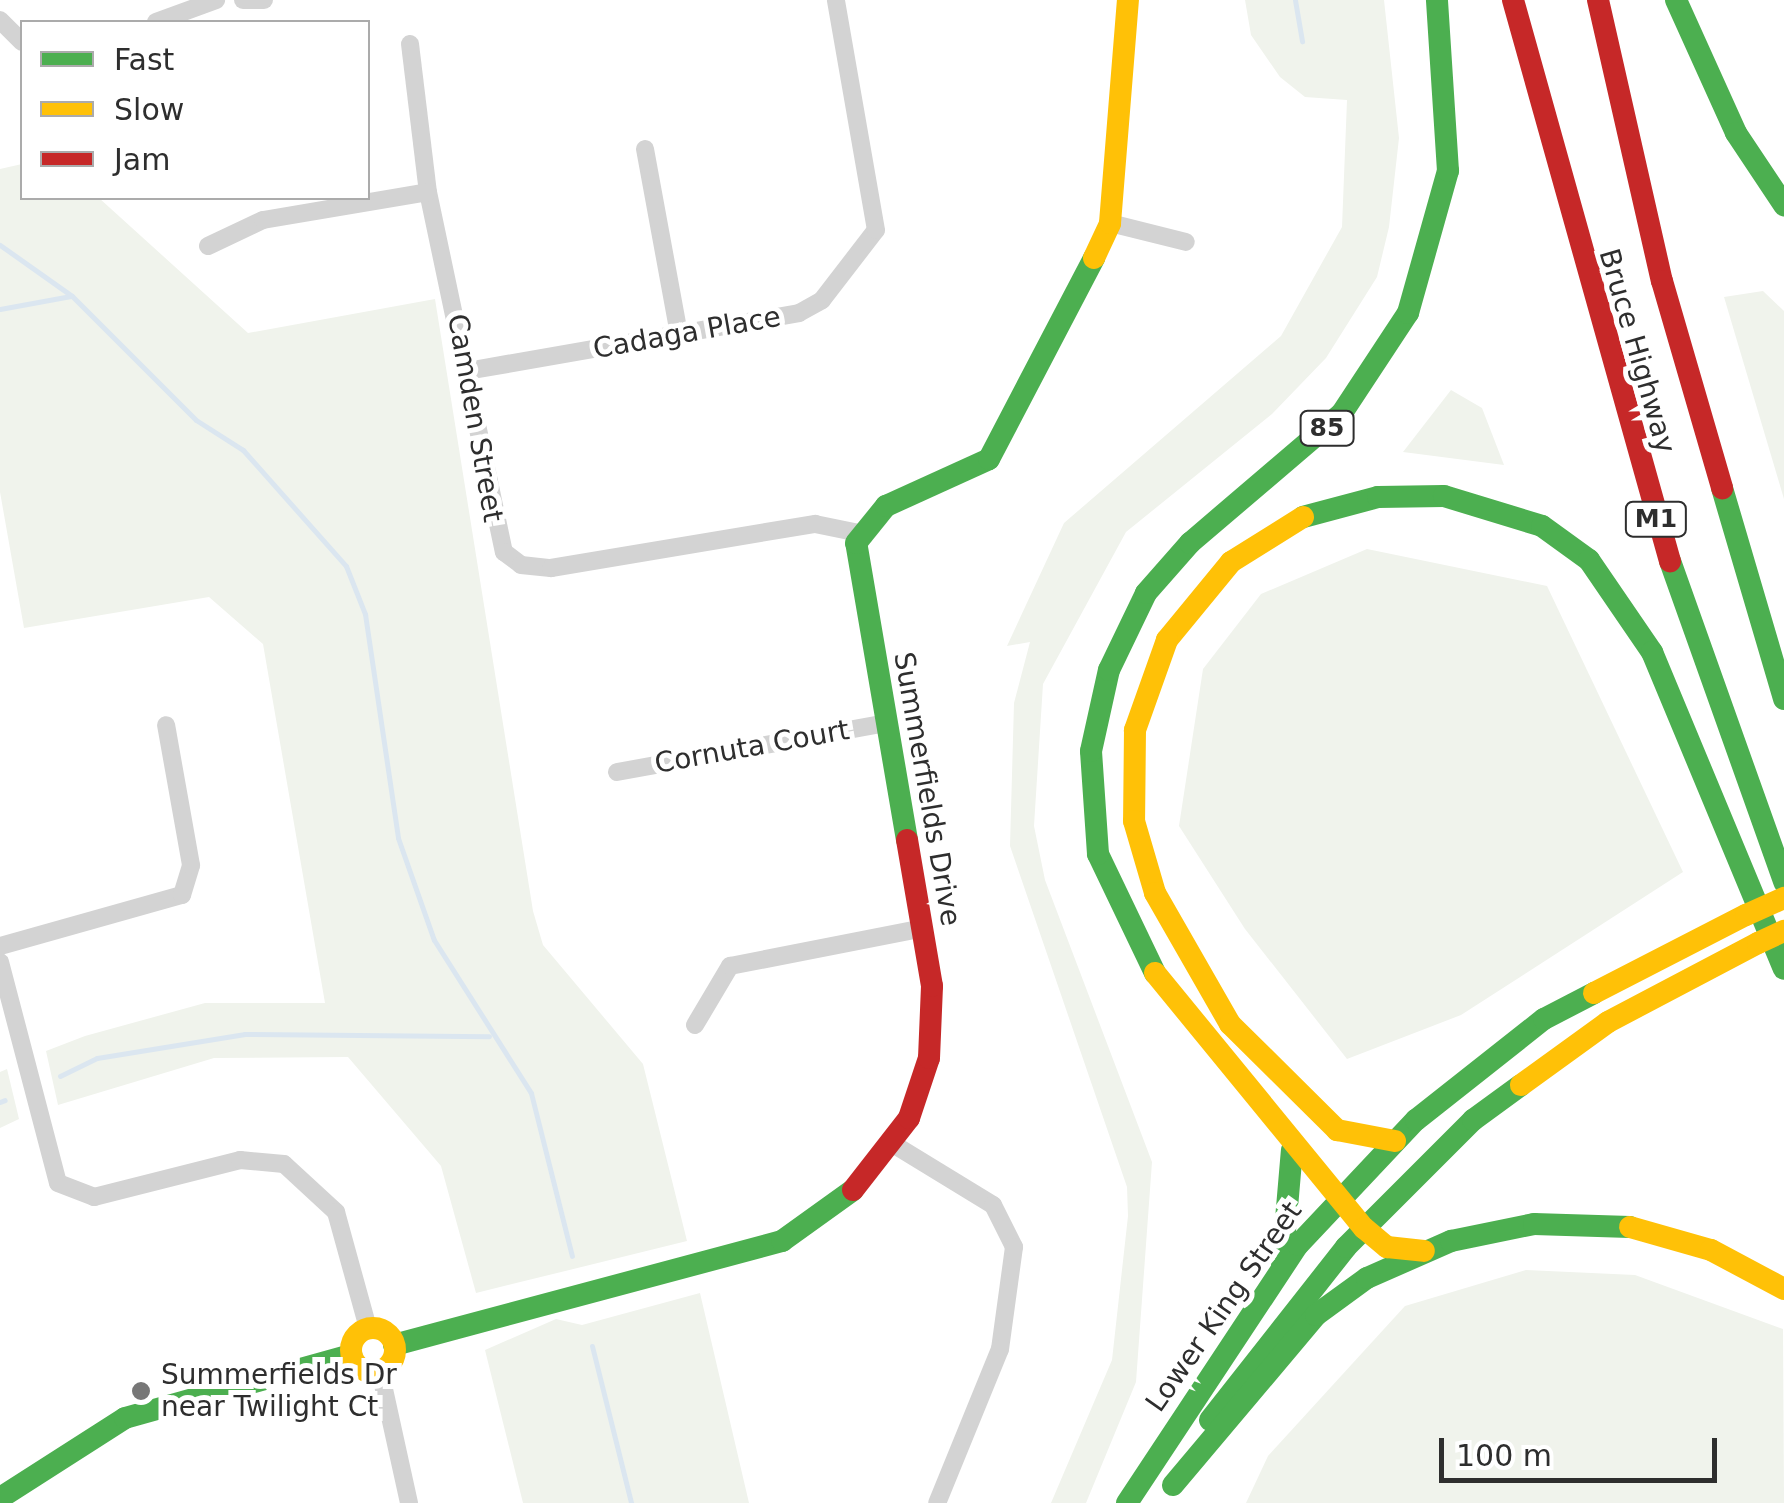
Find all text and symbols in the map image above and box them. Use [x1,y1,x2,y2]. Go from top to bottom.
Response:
legend [20,20,370,200]
text: Fast [114,42,174,77]
text: Slow [114,92,184,127]
text: Jam [114,142,170,177]
street label: Bruce Highway [1592,245,1682,457]
street label: Cadaga Place [591,300,783,366]
street label: Camden Street [440,311,510,525]
road number: 85 [1300,408,1354,448]
road number: M1 [1624,499,1688,539]
street label: Summerfields Drive [886,650,968,928]
street label: Cornuta Court [652,713,852,781]
street label: Lower King Street [1139,1196,1309,1418]
place label: Summerfields Dr near Twilight Ct [161,1358,397,1424]
marker: Summerfields Dr near Twilight Ct [130,1380,152,1402]
scale bar [1444,1418,1722,1480]
text: 100 m [1456,1438,1552,1473]

